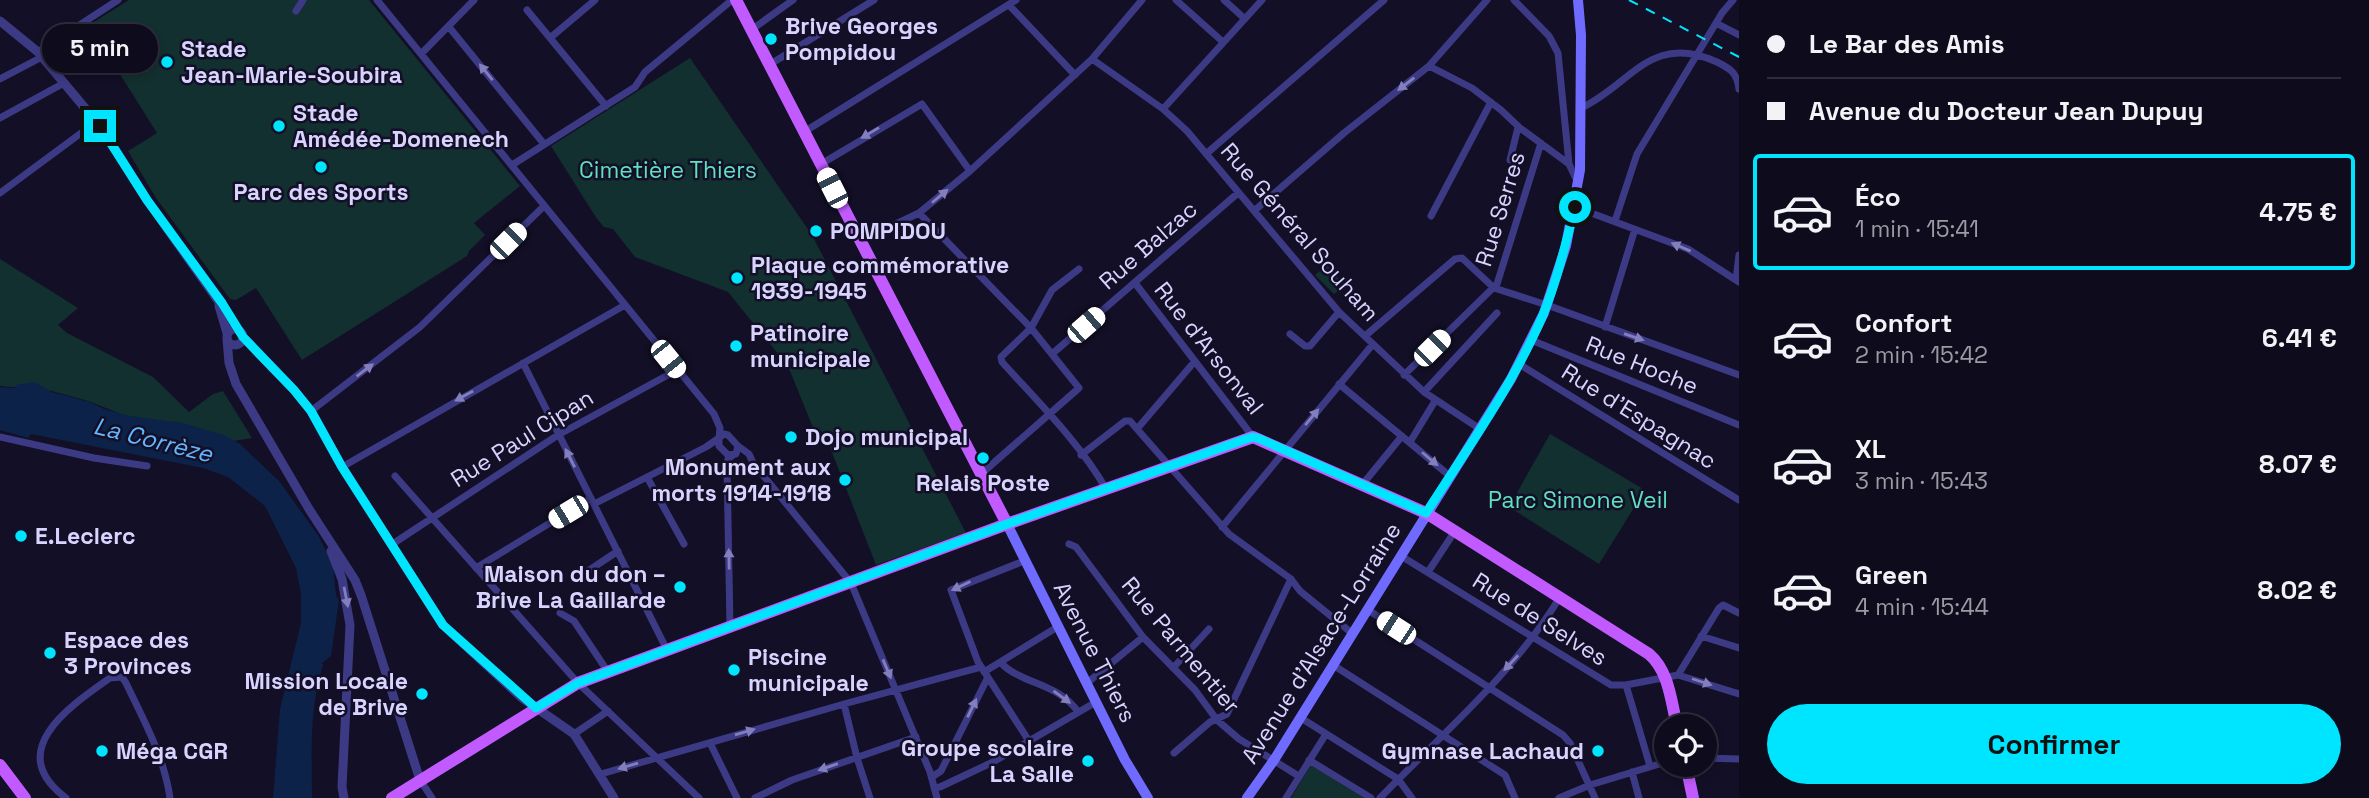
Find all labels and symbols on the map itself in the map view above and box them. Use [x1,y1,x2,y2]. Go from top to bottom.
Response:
place label: Brive Georges Pompidou [785,11,938,67]
callout: 5 min [42,24,158,74]
marker: Brive Georges Pompidou [763,31,779,47]
place label: Stade Jean-Marie-Soubira [181,34,402,90]
marker: Stade Jean-Marie-Soubira [159,54,175,70]
one-way arrow [479,64,494,81]
one-way arrow [1398,77,1416,92]
place label: Stade Amédée-Domenech [293,98,509,154]
route end [84,110,116,142]
marker: Stade Amédée-Domenech [271,118,287,134]
one-way arrow [861,127,880,140]
street label: Rue Général Souham [1214,136,1386,328]
street label: Rue Serres [1468,148,1532,270]
park label: Cimetière Thiers [579,155,757,185]
marker: Parc des Sports [313,159,329,175]
car [814,165,851,211]
place label: Parc des Sports [233,177,409,207]
one-way arrow [930,188,948,203]
route start [1559,191,1591,223]
street label: Rue Balzac [1093,194,1203,296]
place label: POMPIDOU [830,216,946,246]
car [486,219,531,263]
marker: POMPIDOU [808,223,824,239]
one-way arrow [1671,241,1691,253]
place label: Plaque commémorative 1939-1945 [751,250,1009,306]
marker: Plaque commémorative 1939-1945 [729,270,745,286]
street label: Rue d'Arsonval [1148,275,1270,421]
car [1064,303,1109,347]
place label: Patinoire municipale [750,318,871,374]
car [1410,326,1455,370]
street label: Rue Hoche [1581,329,1703,401]
one-way arrow [1623,332,1644,343]
car [647,336,690,382]
marker: Patinoire municipale [728,338,744,354]
street label: Rue d'Espagnac [1556,356,1722,476]
one-way arrow [356,362,374,377]
street label: Rue Paul Cipan [445,382,599,494]
one-way arrow [454,390,473,402]
one-way arrow [1304,408,1320,426]
water label: La Corrèze [91,410,216,469]
place label: Dojo municipal [805,422,968,452]
marker: Dojo municipal [783,429,799,445]
one-way arrow [565,448,576,468]
marker: Relais Poste [975,450,991,466]
one-way arrow [1421,451,1438,466]
place label: Monument aux morts 1914-1918 [651,452,831,508]
place label: Relais Poste [916,468,1050,498]
marker: Monument aux morts 1914-1918 [837,472,853,488]
park label: Parc Simone Veil [1488,485,1668,515]
car [545,492,592,532]
street label: Avenue d'Alsace-Lorraine [1234,517,1408,769]
place label: E.Leclerc [35,521,135,551]
marker: E.Leclerc [13,528,29,544]
one-way arrow [723,548,734,570]
place label: Maison du don – Brive La Gaillarde [476,559,666,615]
street label: Rue de Selves [1467,566,1613,672]
street label: Rue Parmentier [1115,571,1247,719]
street label: Avenue Thiers [1047,577,1143,727]
marker: Maison du don – Brive La Gaillarde [672,579,688,595]
one-way arrow [951,580,972,592]
one-way arrow [340,586,351,608]
car [1373,608,1420,648]
place label: Espace des 3 Provinces [64,625,192,681]
place label: Piscine municipale [748,642,869,698]
marker: Espace des 3 Provinces [42,645,58,661]
one-way arrow [1503,654,1519,671]
one-way arrow [881,658,892,679]
marker: Piscine municipale [726,662,742,678]
place label: Mission Locale de Brive [245,666,408,722]
one-way arrow [1692,677,1713,688]
marker: Mission Locale de Brive [414,686,430,702]
one-way arrow [1053,690,1072,704]
one-way arrow [966,698,977,718]
one-way arrow [735,727,756,737]
place label: Groupe scolaire La Salle [901,733,1074,789]
place label: Méga CGR [116,736,228,766]
place label: Gymnase Lachaud [1381,736,1584,766]
marker: Méga CGR [94,743,110,759]
marker: Gymnase Lachaud [1590,743,1606,759]
marker: Groupe scolaire La Salle [1080,753,1096,769]
one-way arrow [617,761,639,772]
one-way arrow [817,763,838,773]

